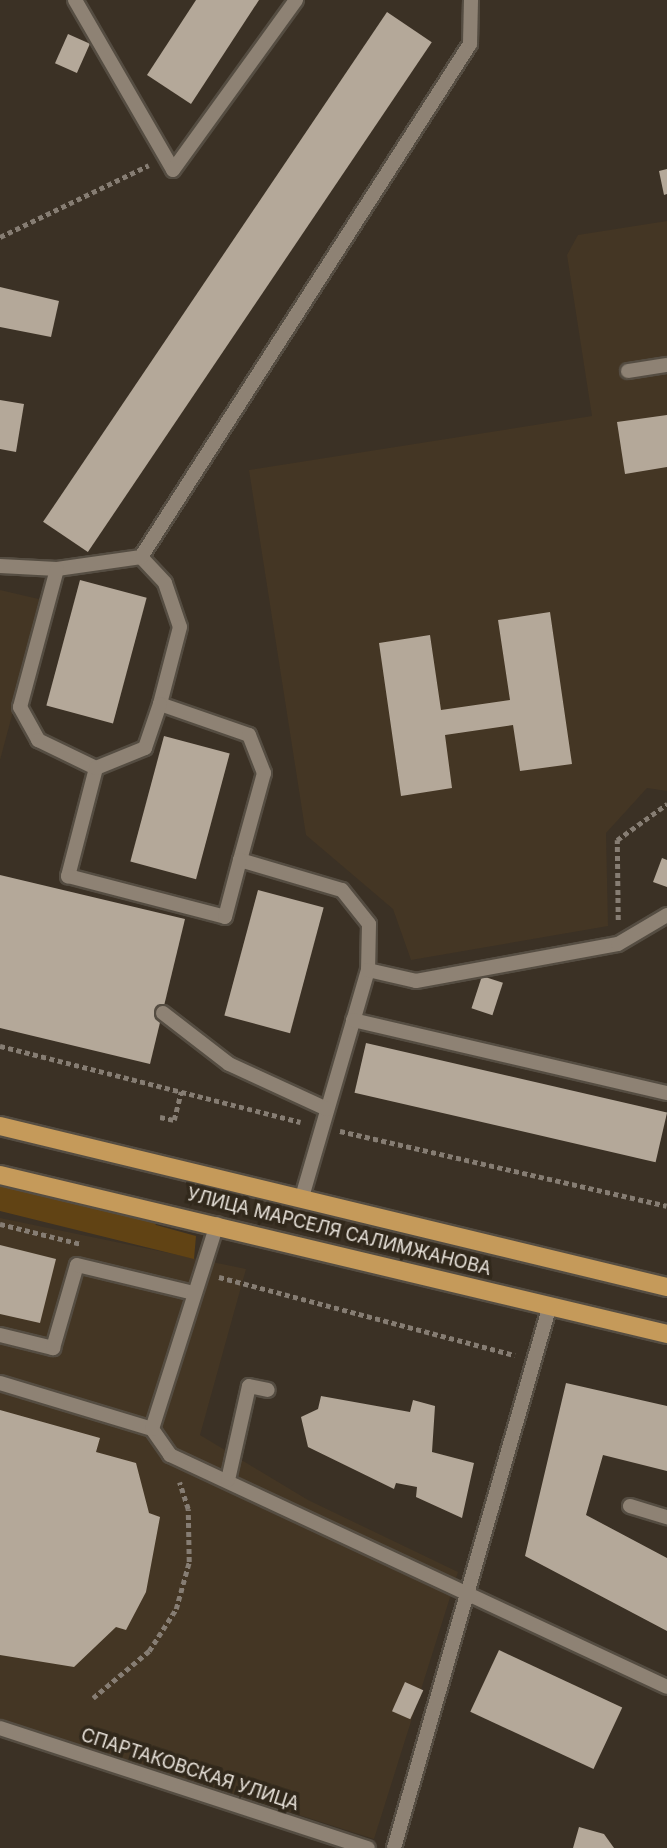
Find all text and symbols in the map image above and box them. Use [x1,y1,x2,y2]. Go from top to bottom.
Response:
street label: УЛИЦА МАРСЕЛЯ САЛИМЖАНОВА [185,1184,493,1280]
street label: СПАРТАКОВСКАЯ УЛИЦА [78,1724,302,1816]

